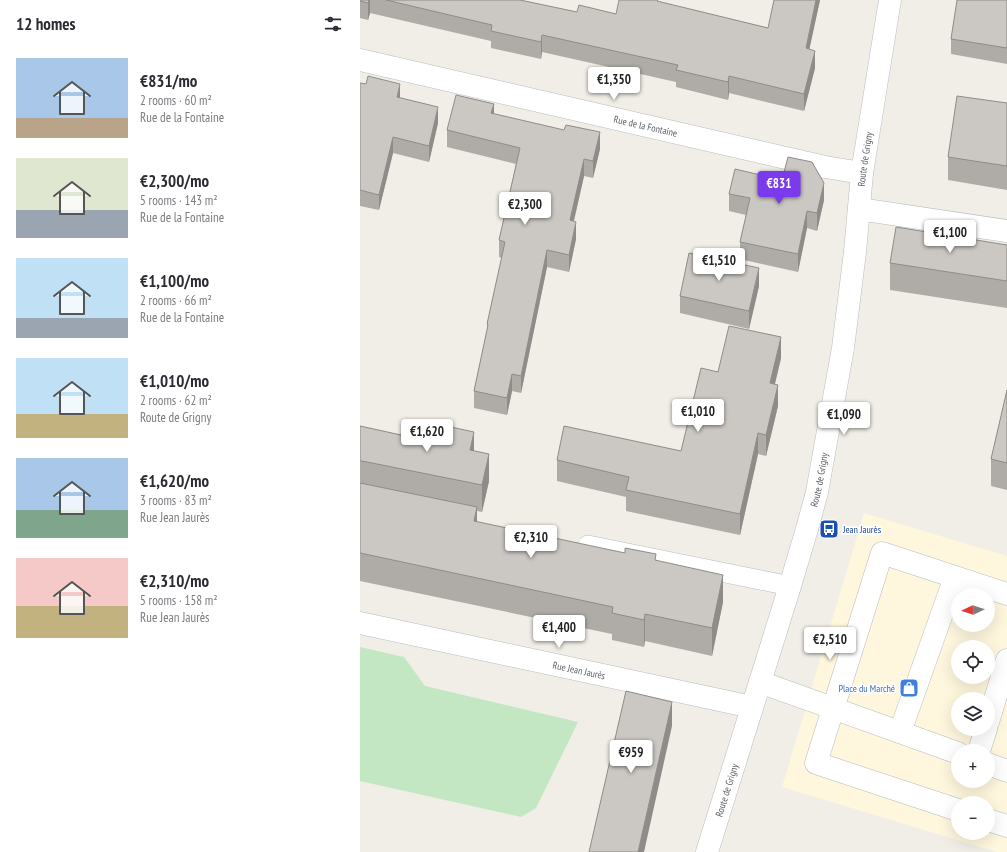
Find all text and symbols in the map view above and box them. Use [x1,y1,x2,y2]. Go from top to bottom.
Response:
text: 12 homes [16,13,75,35]
icon: filters [322,13,344,35]
pin: €1,350 [581,67,647,101]
text: €831/mo [140,70,197,92]
text: €1,350 [597,71,631,88]
icon: home [48,74,96,122]
text: 2 rooms · 60 m² [140,92,212,109]
text: Rue de la Fontaine [140,109,224,126]
street label: Rue de la Fontaine [612,112,679,139]
street label: Route de Grigny [854,131,875,187]
text: €2,300/mo [140,170,209,192]
pin: €831 [755,171,803,205]
icon: home [48,174,96,222]
text: €831 [767,175,791,192]
text: 5 rooms · 143 m² [140,192,218,209]
pin: €2,300 [492,192,558,226]
text: €2,300 [508,196,542,213]
text: Rue de la Fontaine [140,209,224,226]
pin: €1,100 [917,220,983,254]
text: €1,100 [933,224,967,241]
pin: €1,510 [686,248,752,282]
text: €1,510 [702,252,736,269]
text: €1,100/mo [140,270,209,292]
icon: home [48,274,96,322]
text: 2 rooms · 66 m² [140,292,212,309]
text: Rue de la Fontaine [140,309,224,326]
text: €1,010/mo [140,370,209,392]
icon: home [48,374,96,422]
text: 2 rooms · 62 m² [140,392,212,409]
pin: €1,010 [665,399,731,433]
pin: €1,090 [811,402,877,436]
text: €1,010 [681,403,715,420]
text: €1,090 [827,406,861,423]
text: Route de Grigny [140,409,211,426]
pin: €1,620 [394,419,460,453]
text: €1,620 [410,423,444,440]
street label: Route de Grigny [807,451,831,508]
text: €1,620/mo [140,470,209,492]
icon: home [48,474,96,522]
text: 3 rooms · 83 m² [140,492,212,509]
text: Rue Jean Jaurès [140,509,209,526]
bus stop icon: Jean Jaurès [818,518,840,540]
place label: Jean Jaurès [842,523,882,536]
pin: €2,310 [498,525,564,559]
text: €2,310 [514,529,548,546]
text: €2,310/mo [140,570,209,592]
icon: home [48,574,96,622]
north arrow [951,588,995,632]
map controls [951,588,995,840]
text: 5 rooms · 158 m² [140,592,218,609]
text: Rue Jean Jaurès [140,609,209,626]
pin: €1,400 [526,615,592,649]
text: €1,400 [542,619,576,636]
pin: €2,510 [797,627,863,661]
text: €2,510 [813,631,847,648]
button: locate [951,640,995,684]
street label: Rue Jean Jaurès [551,658,607,682]
shop icon: Place du Marché [898,677,920,699]
place label: Place du Marché [839,682,895,695]
button: layers [951,692,995,736]
pin: €959 [607,740,655,774]
text: €959 [619,744,643,761]
button: + [951,744,995,788]
street label: Route de Grigny [712,762,741,818]
button: − [951,796,995,840]

